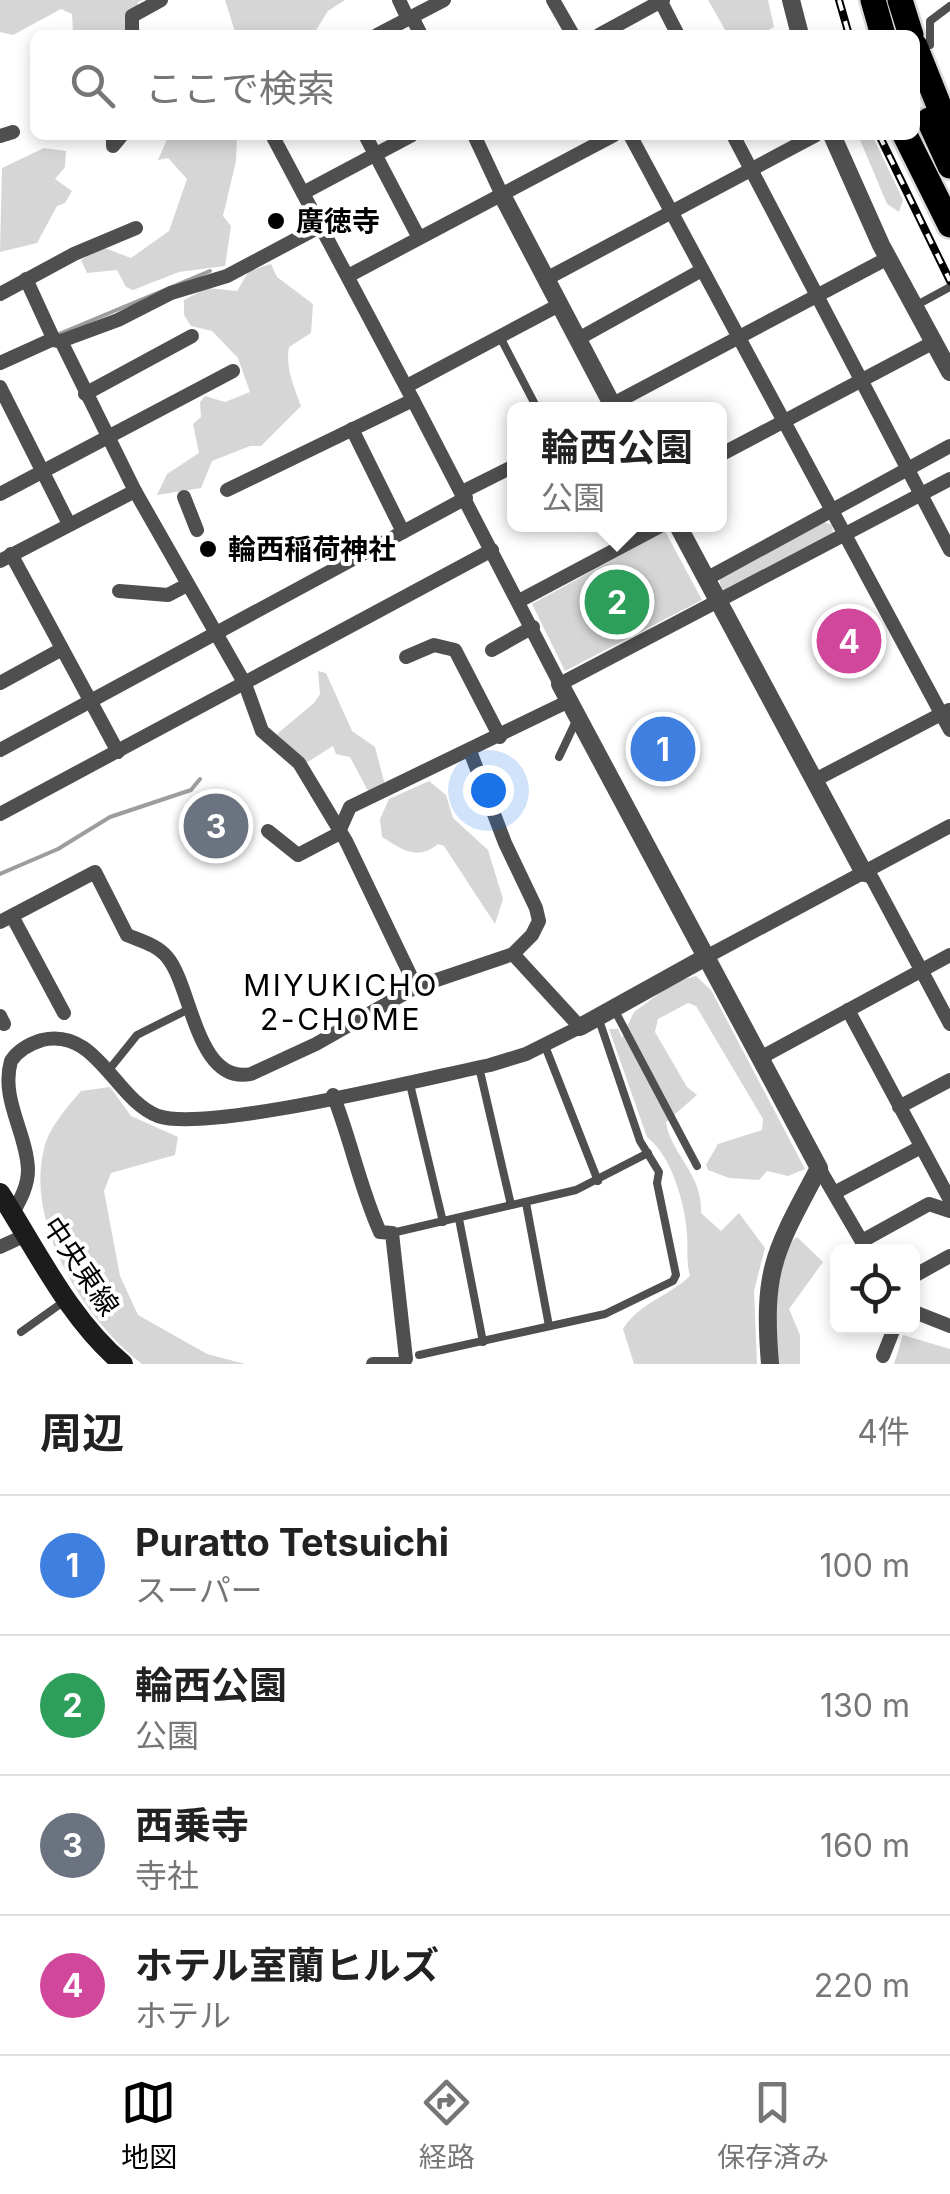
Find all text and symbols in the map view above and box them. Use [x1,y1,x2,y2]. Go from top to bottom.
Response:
search box [30,30,920,140]
icon: search [65,58,120,113]
text: ここで検索 [145,65,335,111]
place label: 廣徳寺 [296,204,380,238]
marker: 廣徳寺 [265,210,287,232]
popup [507,402,727,532]
text: 輪西公園 [541,424,693,470]
text: 公園 [541,478,605,517]
place label: 輪西稲荷神社 [228,532,396,566]
marker: 輪西稲荷神社 [197,538,219,560]
pin: 2 [584,564,650,640]
pin: 4 [816,604,882,678]
pin: 1 [630,712,696,786]
your location [463,765,514,816]
pin: 3 [184,788,248,864]
district label: MIYUKICHO 2-CHOME [243,967,439,1037]
street label: 中央東線 [36,1210,126,1322]
map controls [830,1244,920,1334]
button: locate [830,1244,920,1334]
text: 周辺 [40,1407,124,1458]
text: 4件 [857,1412,910,1451]
text: Puratto Tetsuichi [135,1519,449,1565]
text: 1 [66,1546,79,1585]
text: 100 m [820,1546,910,1585]
text: スーパー [135,1571,263,1610]
text: 輪西公園 [135,1662,287,1708]
text: 2 [62,1686,83,1725]
text: 130 m [820,1686,910,1725]
text: 公園 [135,1716,199,1755]
text: 西乗寺 [135,1802,249,1848]
text: 3 [62,1826,83,1865]
text: 160 m [820,1826,910,1865]
text: 寺社 [135,1856,199,1895]
text: ホテル室蘭ヒルズ [135,1942,439,1988]
text: 4 [62,1966,83,2005]
text: 220 m [814,1966,910,2005]
text: ホテル [135,1996,231,2035]
tab: 地図 [121,2075,177,2175]
tab: 経路 [419,2075,475,2175]
tab: 保存済み [717,2075,829,2175]

